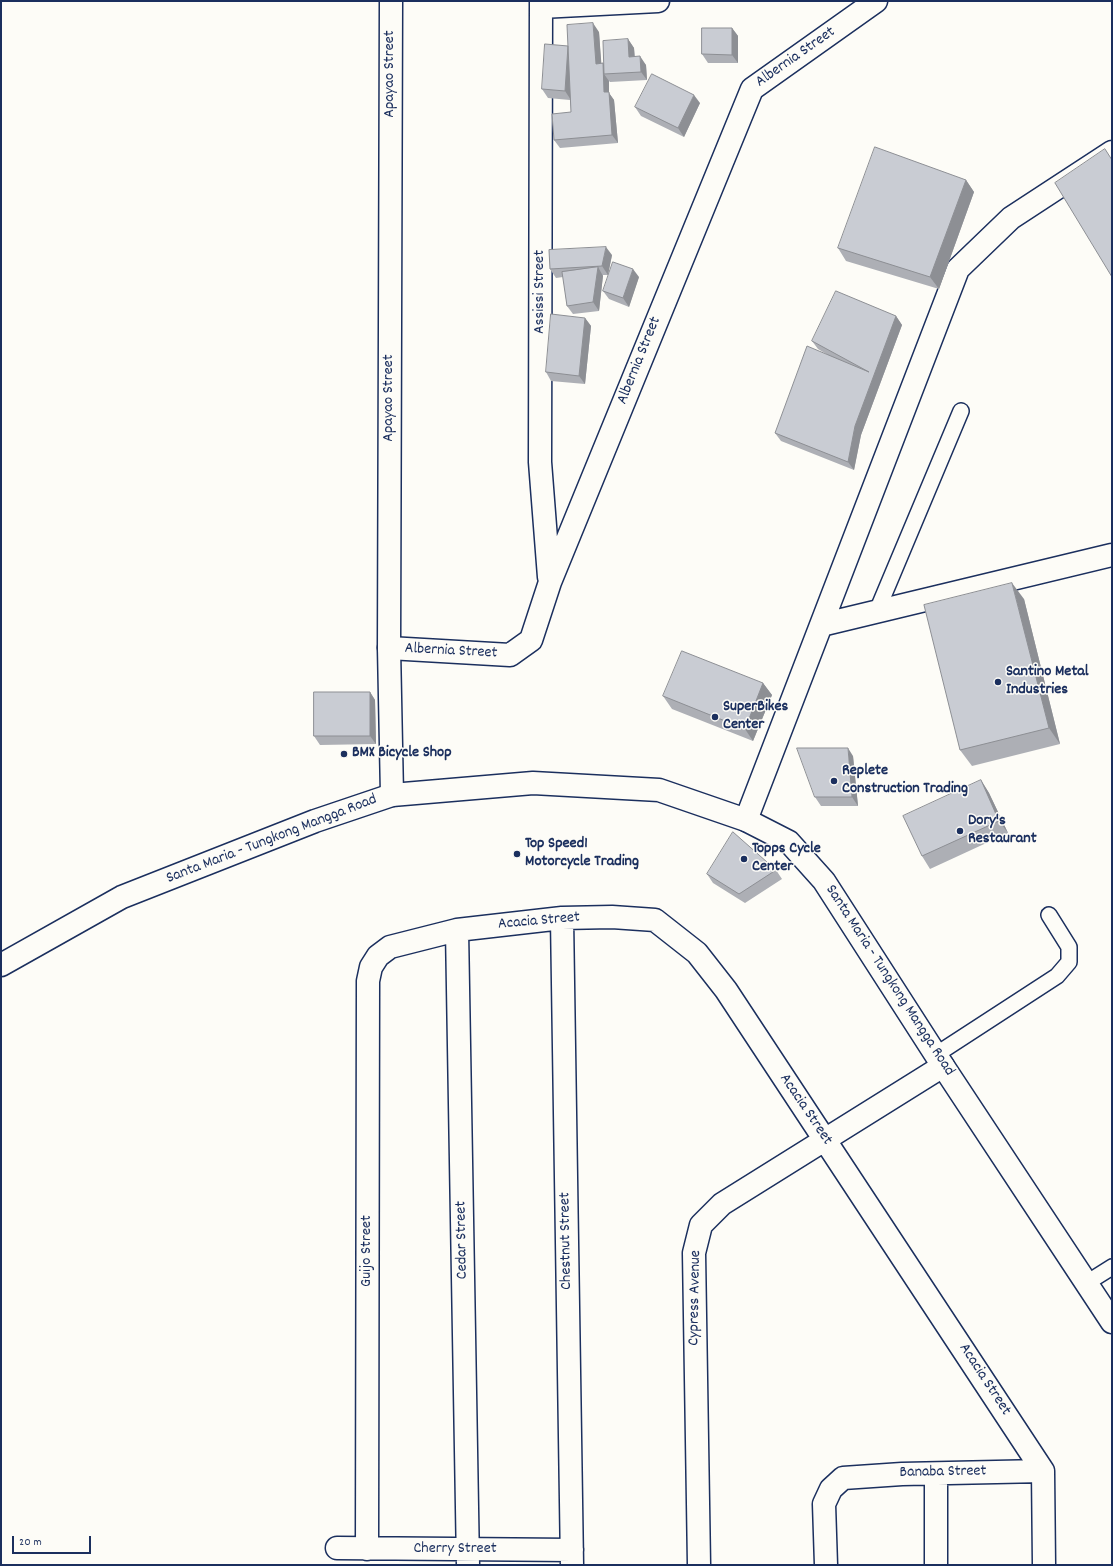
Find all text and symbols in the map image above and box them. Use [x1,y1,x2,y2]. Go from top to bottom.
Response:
street label: Albernia Street [752,24,840,92]
street label: Apayao Street [381,30,401,118]
street label: Assissi Street [531,250,551,334]
street label: Albernia Street [614,314,666,408]
street label: Apayao Street [380,354,400,442]
street label: Albernia Street [404,640,498,664]
place label: Santino Metal Industries [1006,663,1089,701]
marker: Santino Metal Industries [993,677,1003,687]
place label: SuperBikes Center [723,698,788,736]
marker: SuperBikes Center [710,712,720,722]
place label: BMX Bicycle Shop [352,744,452,764]
marker: BMX Bicycle Shop [339,749,349,759]
place label: Replete Construction Trading [842,762,968,800]
marker: Replete Construction Trading [829,776,839,786]
street label: Santa Maria - Tungkong Mangga Road [164,791,380,889]
place label: Dory's Restaurant [968,812,1037,850]
marker: Dory's Restaurant [955,826,965,836]
place label: Top Speed1 Motorcycle Trading [525,835,639,873]
place label: Topps Cycle Center [752,840,821,878]
marker: Top Speed1 Motorcycle Trading [512,849,522,859]
marker: Topps Cycle Center [739,854,749,864]
street label: Santa Maria - Tungkong Mangga Road [820,882,958,1080]
street label: Acacia Street [497,909,581,935]
street label: Acacia Street [774,1071,836,1149]
street label: Chestnut Street [557,1192,577,1290]
street label: Cedar Street [453,1201,473,1279]
street label: Guijo Street [358,1215,378,1287]
street label: Cypress Avenue [686,1250,706,1346]
street label: Acacia Street [954,1340,1014,1420]
street label: Banaba Street [899,1463,987,1483]
scale bar [14,1528,93,1554]
text: 20 m [19,1534,42,1551]
street label: Cherry Street [413,1540,497,1560]

